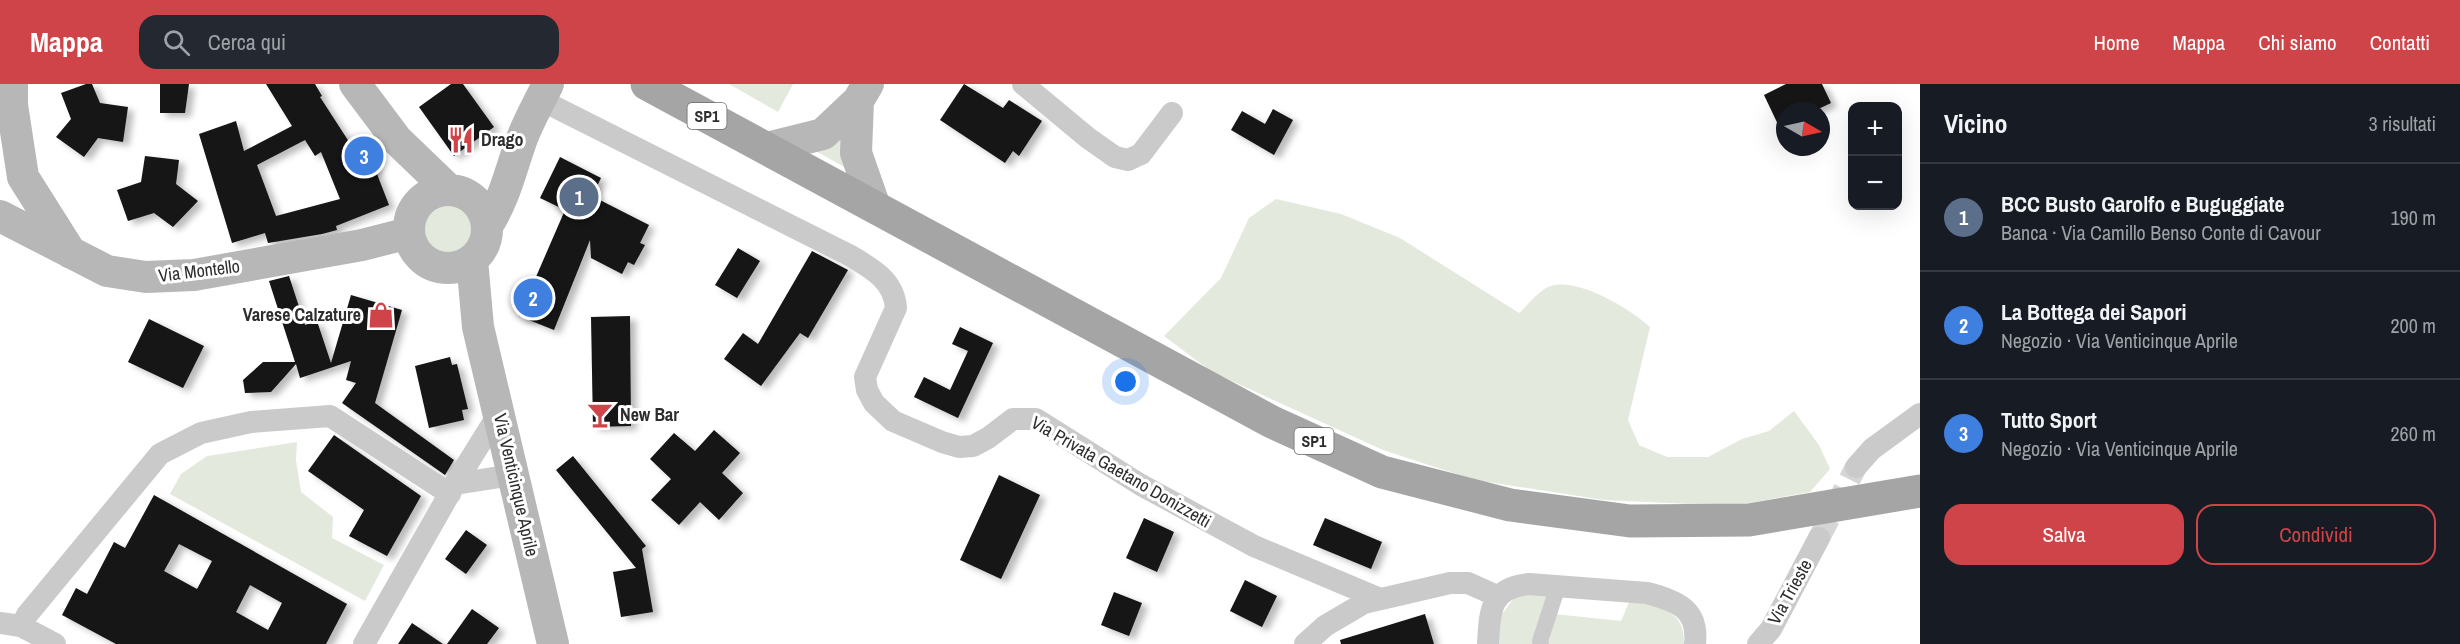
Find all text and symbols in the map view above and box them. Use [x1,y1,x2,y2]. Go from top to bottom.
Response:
search box [139,15,559,69]
text: Mappa [30,23,103,61]
icon: search [160,26,193,59]
text: Cerca qui [208,27,286,57]
text: Home [2094,28,2140,57]
text: Mappa [2173,28,2225,57]
text: Chi siamo [2258,28,2337,57]
text: Contatti [2370,28,2430,57]
north arrow [1776,102,1830,156]
map controls [1848,102,1902,210]
button: + [1848,102,1902,156]
road number: SP1 [688,103,726,129]
text: Vicino [1944,106,2008,141]
text: 3 risultati [2369,110,2436,137]
restaurant icon: Drago [446,125,476,155]
place label: Drago [481,127,524,152]
pin: 3 [344,134,384,178]
button: − [1848,156,1902,210]
pin: 1 [560,174,598,220]
text: BCC Busto Garolfo e Buguggiate [2001,189,2285,219]
text: 1 [1959,204,1968,231]
text: 190 m [2390,204,2436,231]
text: Banca · Via Camillo Benso Conte di Cavour [2001,219,2321,246]
street label: Via Montello [157,253,241,288]
pin: 2 [514,276,552,320]
text: La Bottega dei Sapori [2001,297,2186,327]
shop icon: Varese Calzature [366,300,396,330]
place label: Varese Calzature [243,302,361,327]
text: 2 [1959,312,1968,339]
text: 200 m [2390,312,2436,339]
text: Negozio · Via Venticinque Aprile [2001,327,2238,354]
your location [1111,367,1140,396]
bar icon: New Bar [585,400,615,430]
place label: New Bar [620,402,679,427]
text: Tutto Sport [2001,405,2097,435]
street label: Via Privata Gaetano Donizzetti [1027,410,1216,533]
street label: Via Venticinque Aprile [488,411,545,559]
text: 3 [1959,420,1968,447]
text: 260 m [2390,420,2436,447]
road number: SP1 [1294,428,1334,454]
text: Negozio · Via Venticinque Aprile [2001,435,2238,462]
button: Salva [1944,504,2184,565]
button: Condividi [2196,504,2436,565]
street label: Via Trieste [1761,555,1818,629]

